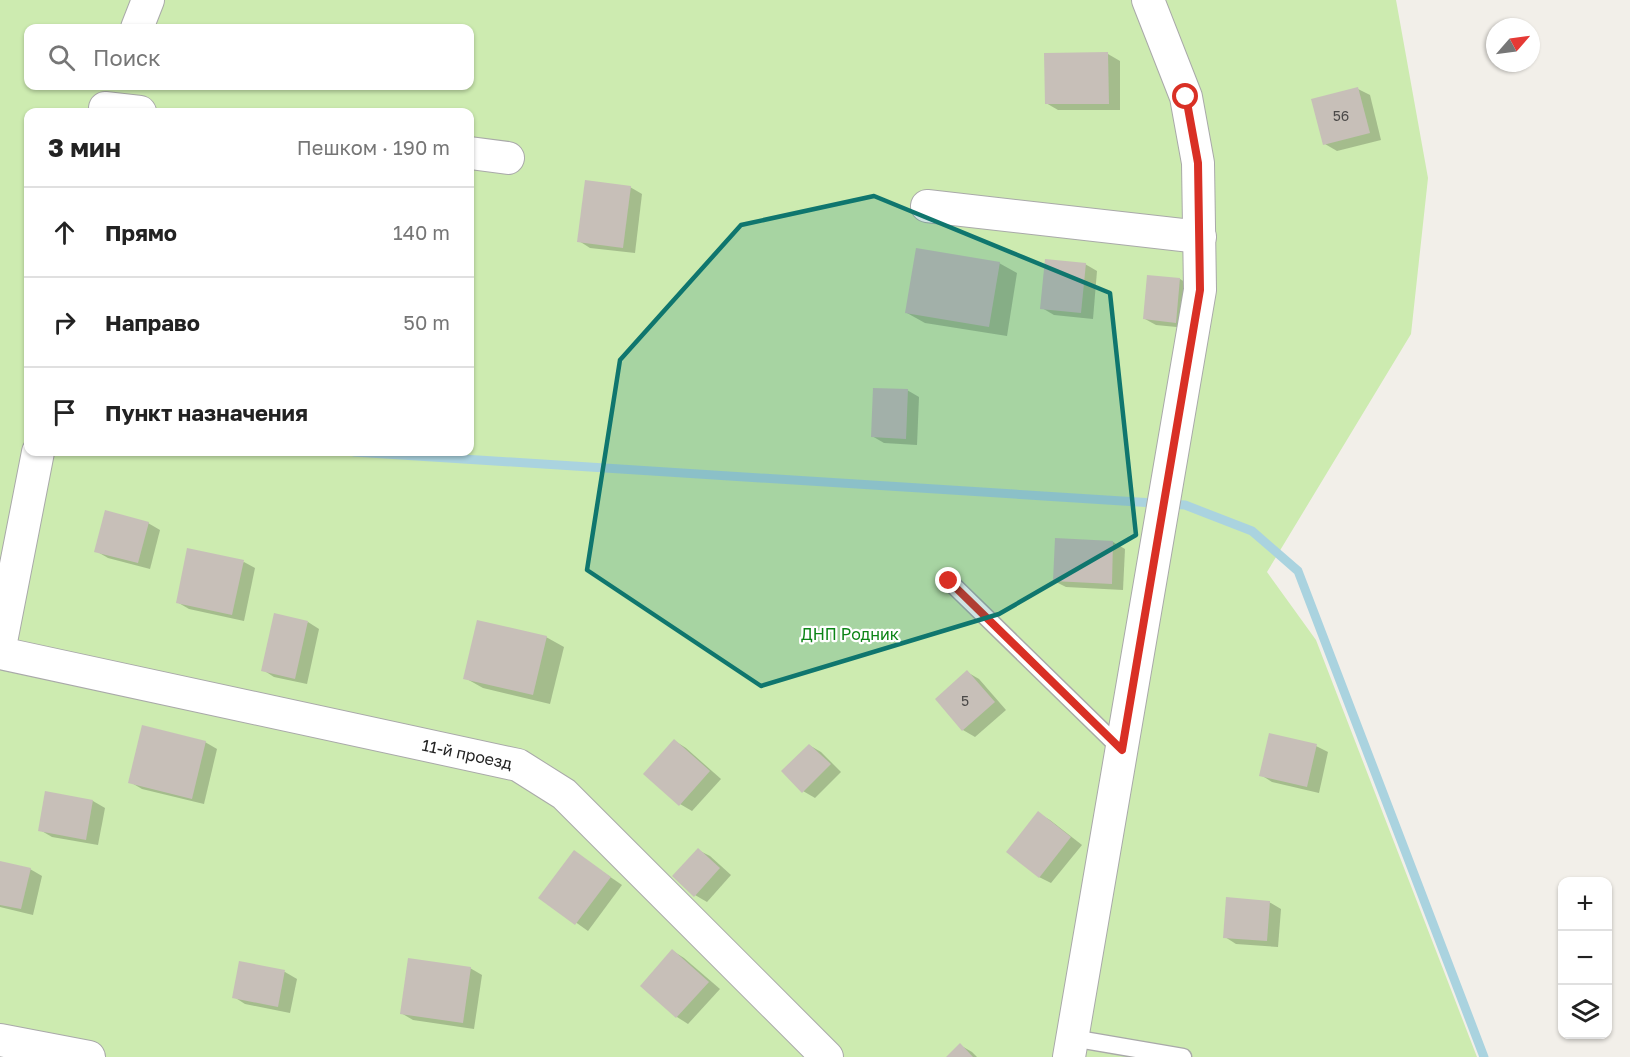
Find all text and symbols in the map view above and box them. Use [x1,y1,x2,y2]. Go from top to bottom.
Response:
north arrow [1486,18,1540,72]
search box [24,24,474,90]
icon: search [45,41,78,74]
text: Поиск [93,44,161,71]
route start [1172,83,1198,109]
house number: 56 [1333,107,1349,124]
text: 3 мин [48,132,121,163]
text: Пешком · 190 m [297,135,450,159]
icon: ahead [48,216,81,249]
text: Прямо [105,219,177,246]
text: 140 m [393,220,450,244]
icon: right [48,306,81,339]
text: Направо [105,309,200,336]
text: 50 m [403,310,450,334]
icon: arrive [48,396,81,429]
text: Пункт назначения [105,399,308,426]
route end [935,567,961,593]
park label: ДНП Родник [801,624,899,644]
house number: 5 [961,692,969,709]
street label: 11-й проезд [420,735,514,773]
map controls [1558,877,1612,1039]
button: + [1558,877,1612,931]
button: − [1558,931,1612,985]
button: layers [1558,985,1612,1039]

